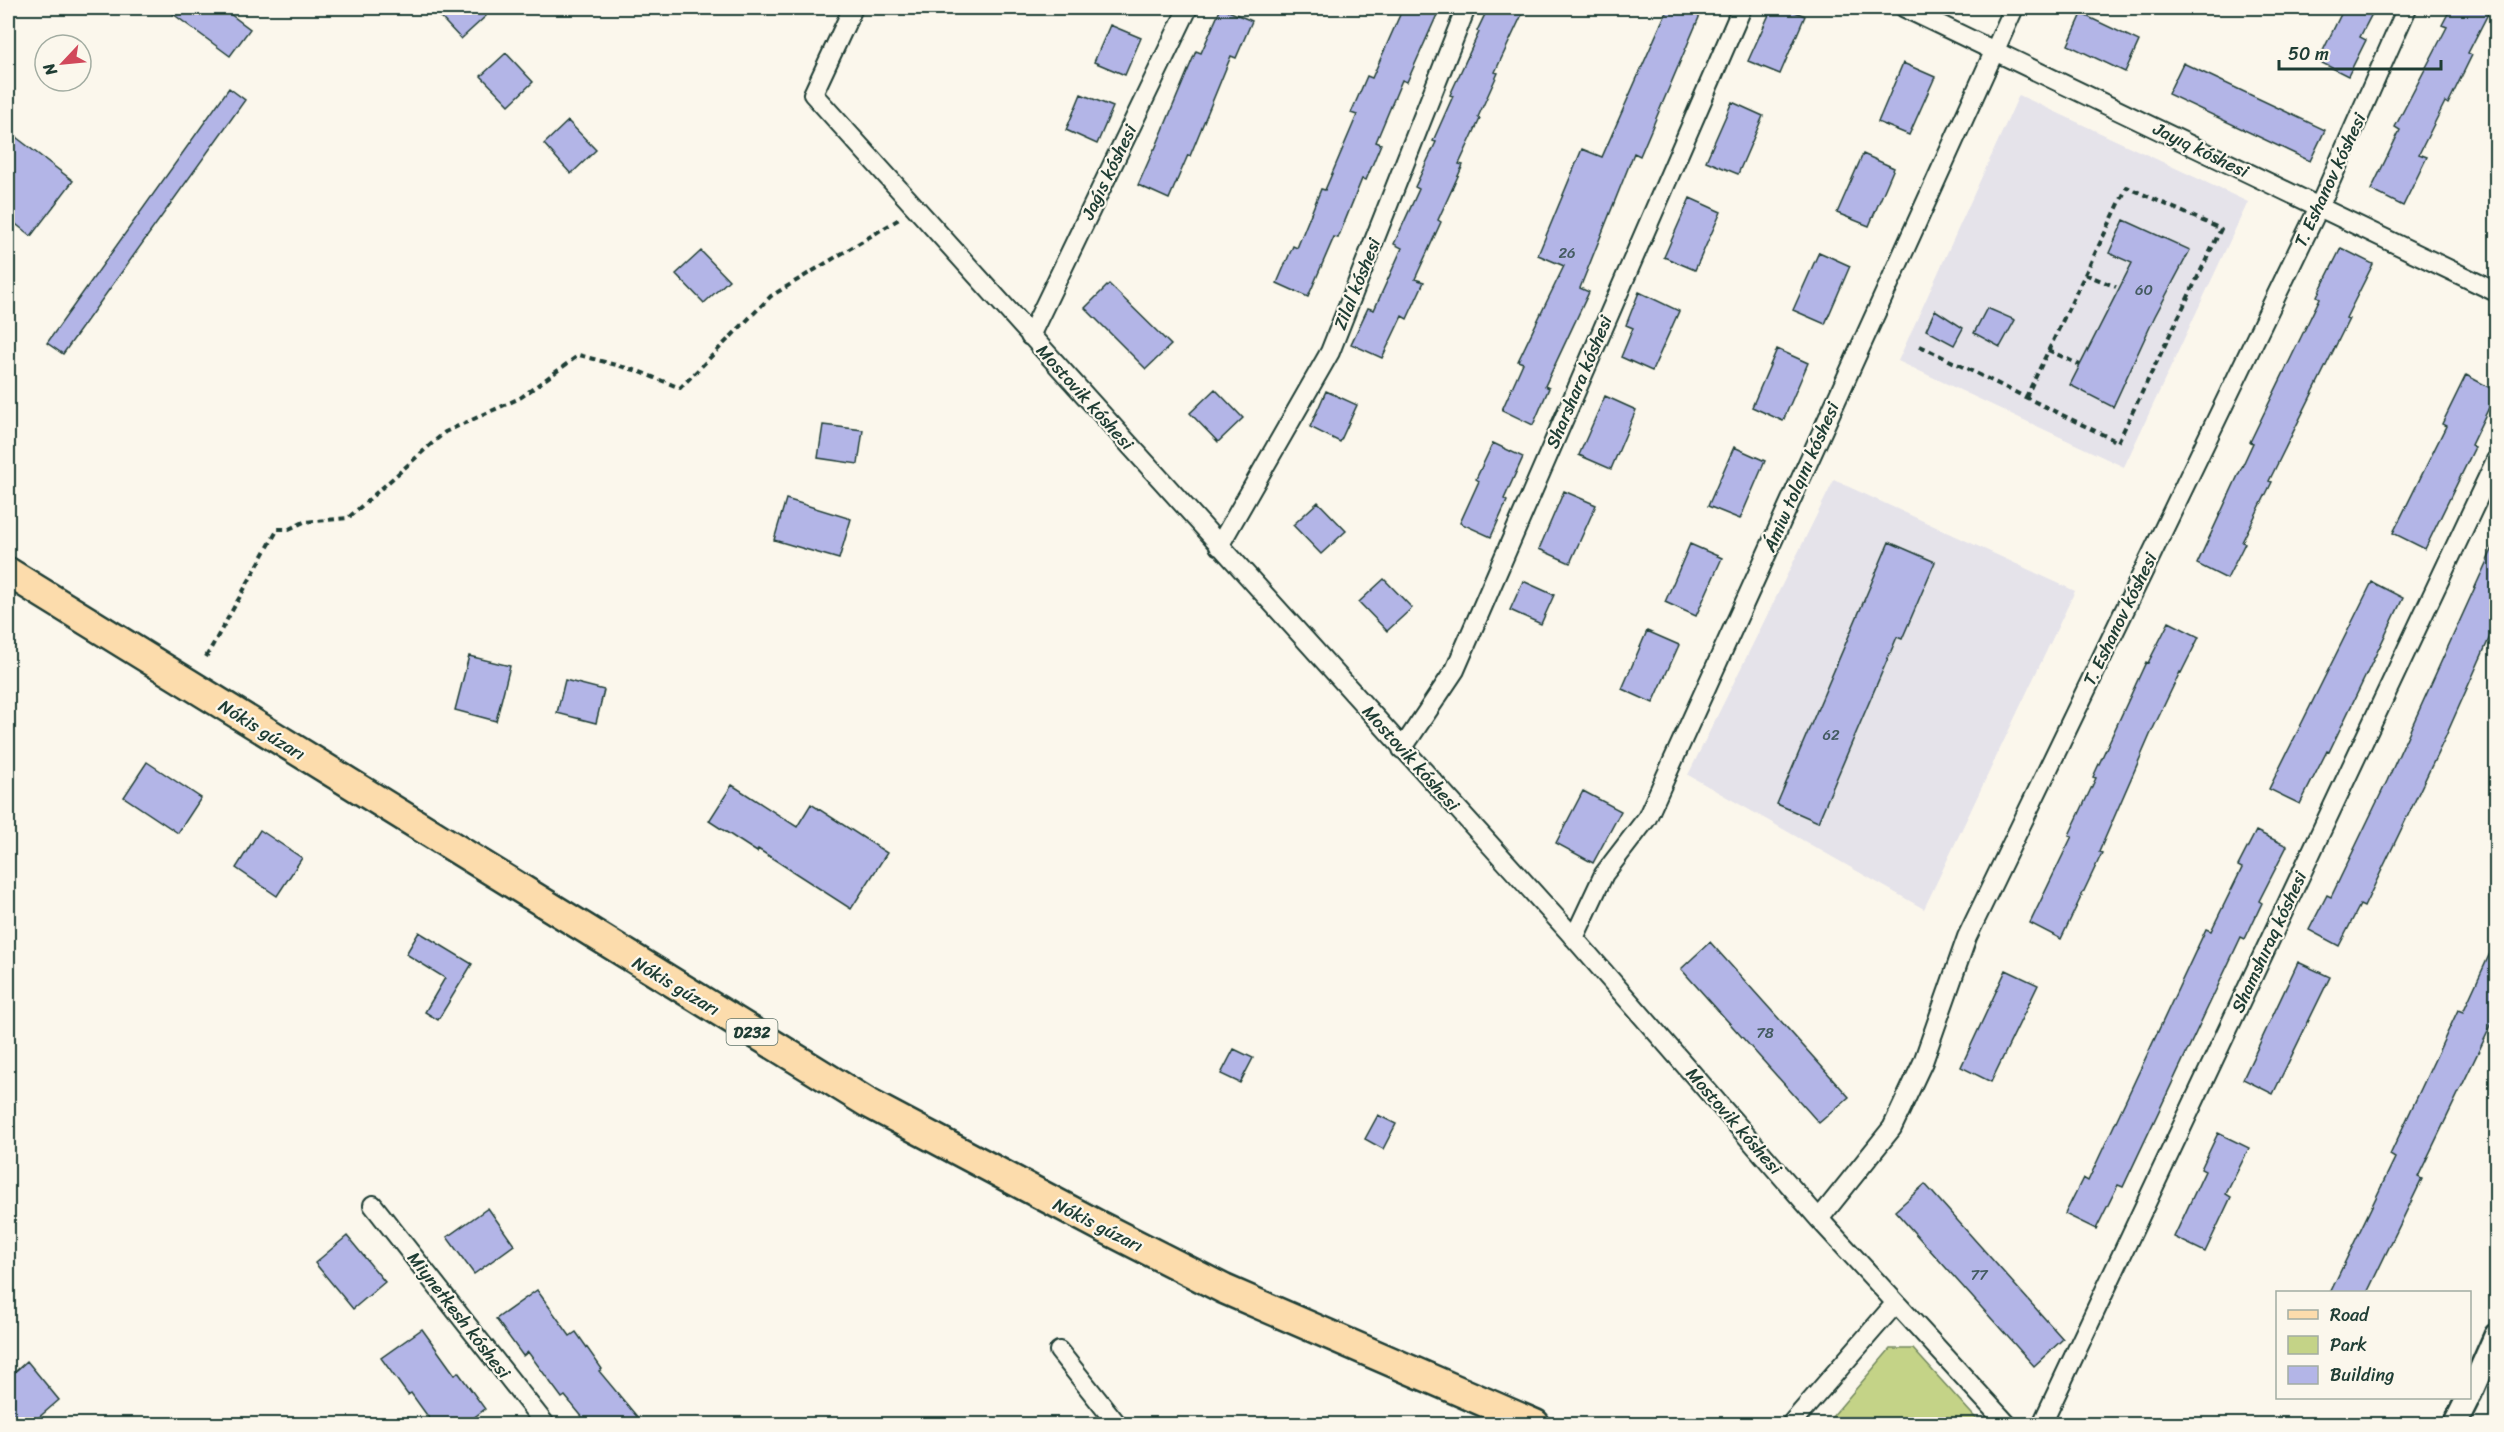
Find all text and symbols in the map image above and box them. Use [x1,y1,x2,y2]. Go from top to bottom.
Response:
north arrow [33,33,93,93]
scale bar [2279,33,2441,71]
text: 50 m [2288,38,2329,70]
text: N [34,57,66,82]
street label: T. Eshanov kóshesi [2285,107,2376,252]
street label: Jayıq kóshesi [2147,113,2255,187]
street label: Jaǵıs kóshesi [1072,118,1146,226]
street label: Zilal kóshesi [1324,232,1390,335]
house number: 26 [1558,240,1576,266]
house number: 60 [2135,277,2153,303]
street label: Sharshara kóshesi [1537,309,1622,454]
street label: Mostovik kóshesi [1028,336,1143,459]
street label: Ámiw tolqını kóshesi [1753,396,1849,558]
street label: T. Eshanov kóshesi [2074,546,2167,691]
street label: Nókis gúzarı [212,691,312,769]
street label: Mostovik kóshesi [1354,697,1469,820]
house number: 62 [1822,722,1840,748]
street label: Shamshıraq kóshesi [2222,865,2316,1018]
street label: Nókis gúzarı [626,947,726,1025]
road number: D232 [726,1019,777,1045]
house number: 78 [1756,1020,1774,1046]
street label: Mostovik kóshesi [1678,1060,1791,1183]
street label: Nókis gúzarı [1047,1189,1149,1261]
street label: Miynetkesh kóshesi [399,1244,520,1387]
house number: 77 [1970,1262,1989,1288]
legend [2276,1291,2471,1399]
text: Road [2330,1299,2370,1331]
text: Park [2330,1329,2367,1361]
text: Building [2330,1359,2394,1391]

